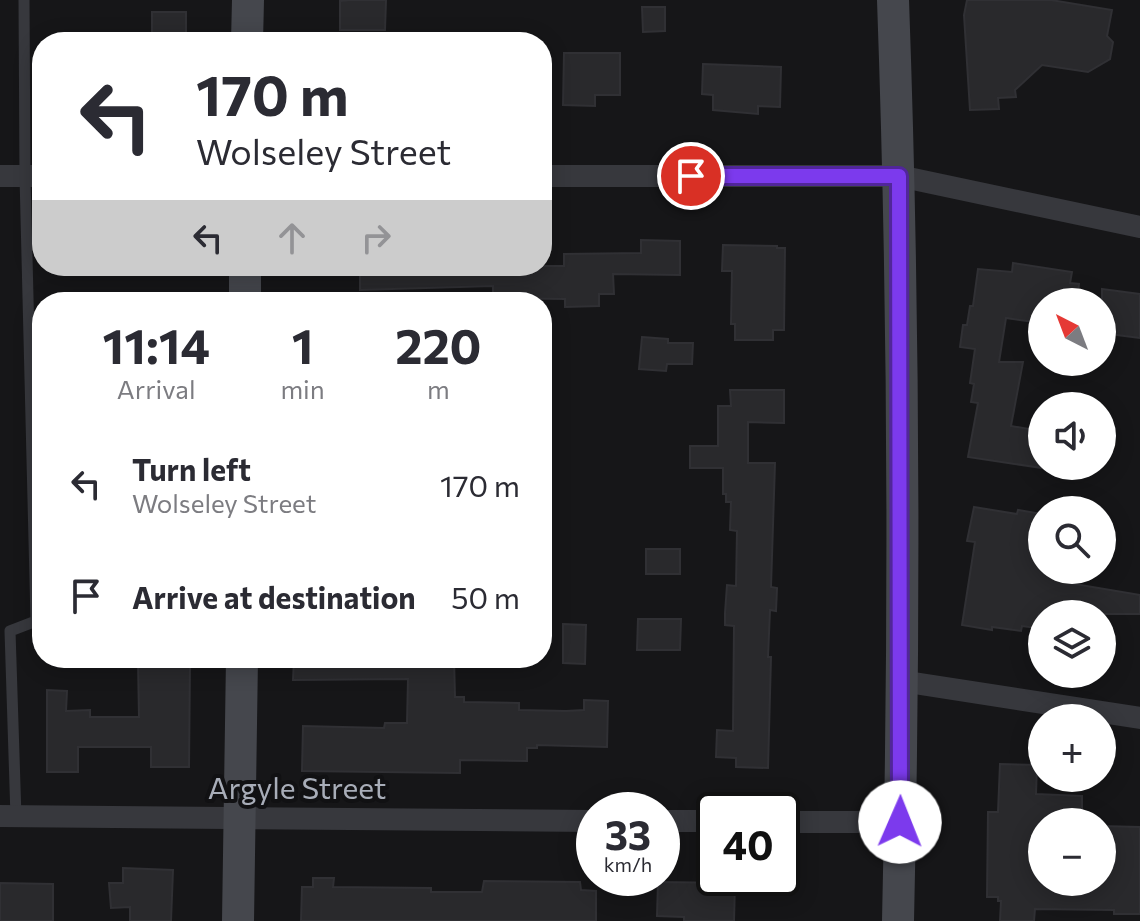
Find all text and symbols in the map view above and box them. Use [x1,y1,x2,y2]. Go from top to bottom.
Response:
text: 170 m [196,59,349,128]
icon: left [64,64,168,168]
text: Wolseley Street [196,128,451,172]
pin [657,142,725,210]
icon: arrive [669,154,713,198]
icon: left [186,216,230,260]
icon: ahead [270,216,314,260]
icon: right [354,216,398,260]
north arrow [1028,288,1116,376]
map controls [1028,288,1116,896]
text: 11:14 [103,315,210,374]
text: 1 [292,315,313,374]
text: 220 [395,315,481,374]
text: Arrival [117,373,196,404]
text: min [280,373,325,404]
text: m [427,373,450,404]
button: sound [1028,392,1116,480]
text: Turn left [132,450,251,487]
icon: left [64,462,108,506]
text: 170 m [440,466,520,503]
text: Wolseley Street [132,487,316,518]
button: search [1028,496,1116,584]
icon: arrive [64,574,108,618]
text: Arrive at destination [132,578,416,615]
text: 50 m [451,578,520,615]
button: layers [1028,600,1116,688]
button: + [1028,704,1116,792]
street label: Argyle Street [208,768,386,805]
position arrow [858,780,942,864]
speed limit sign: 40 [696,792,800,896]
button: − [1028,808,1116,896]
text: 33 [605,809,651,858]
text: km/h [604,852,652,876]

